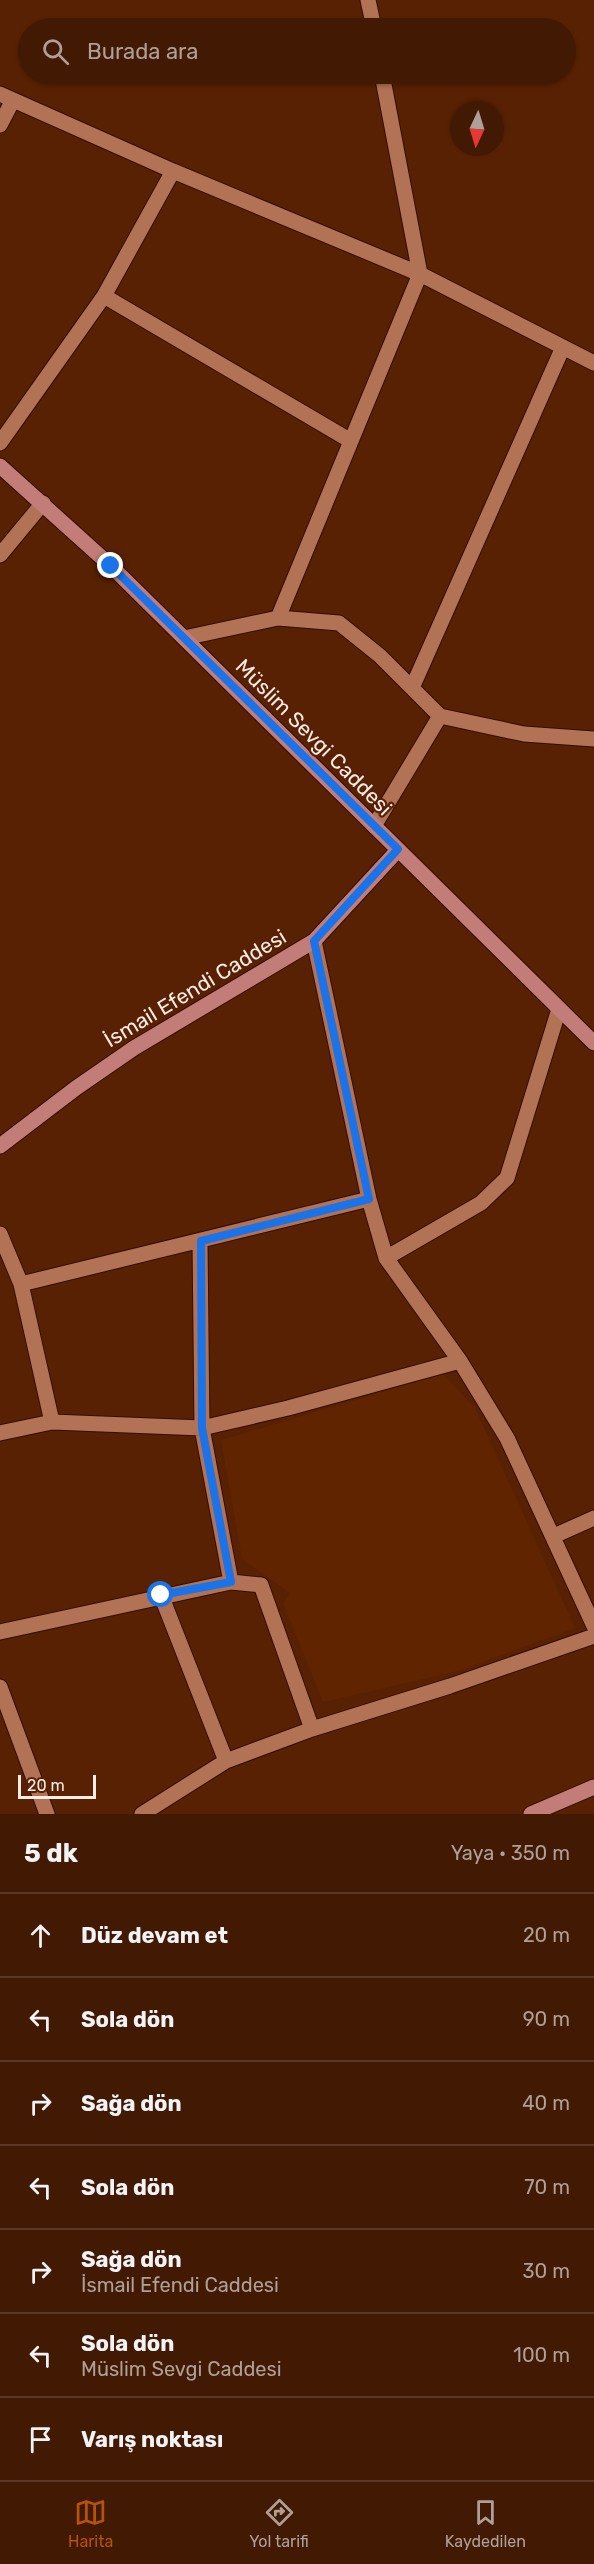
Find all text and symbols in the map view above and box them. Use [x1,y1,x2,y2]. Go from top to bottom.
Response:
search box [18,18,576,84]
icon: search [39,35,72,68]
text: Burada ara [87,38,198,65]
north arrow [450,102,504,156]
route end [97,552,123,578]
street label: Müslim Sevgi Caddesi [231,654,397,820]
street label: İsmail Efendi Caddesi [100,924,290,1052]
route start [147,1581,173,1607]
scale bar [18,1772,96,1800]
text: 20 m [27,1776,65,1795]
text: 5 dk [24,1838,78,1869]
text: Yaya · 350 m [451,1841,570,1865]
icon: ahead [24,1919,57,1952]
text: Düz devam et [81,1922,228,1949]
text: 20 m [523,1923,570,1947]
icon: left [24,2003,57,2036]
text: Sola dön [81,2006,174,2033]
text: 90 m [523,2007,570,2031]
icon: right [24,2087,57,2120]
text: Sağa dön [81,2090,182,2117]
text: 40 m [522,2091,570,2115]
icon: left [24,2171,57,2204]
text: Sola dön [81,2174,174,2201]
text: 70 m [524,2175,570,2199]
text: Sağa dön [81,2246,182,2273]
icon: right [24,2255,57,2288]
text: 30 m [523,2259,570,2283]
text: İsmail Efendi Caddesi [81,2273,279,2297]
text: Sola dön [81,2330,174,2357]
icon: left [24,2339,57,2372]
text: 100 m [513,2343,570,2367]
text: Müslim Sevgi Caddesi [81,2357,282,2381]
icon: arrive [24,2423,57,2456]
text: Varış noktası [81,2426,223,2453]
tab: Harita [68,2496,113,2551]
tab: Yol tarifi [249,2496,309,2551]
tab: Kaydedilen [445,2496,526,2551]

